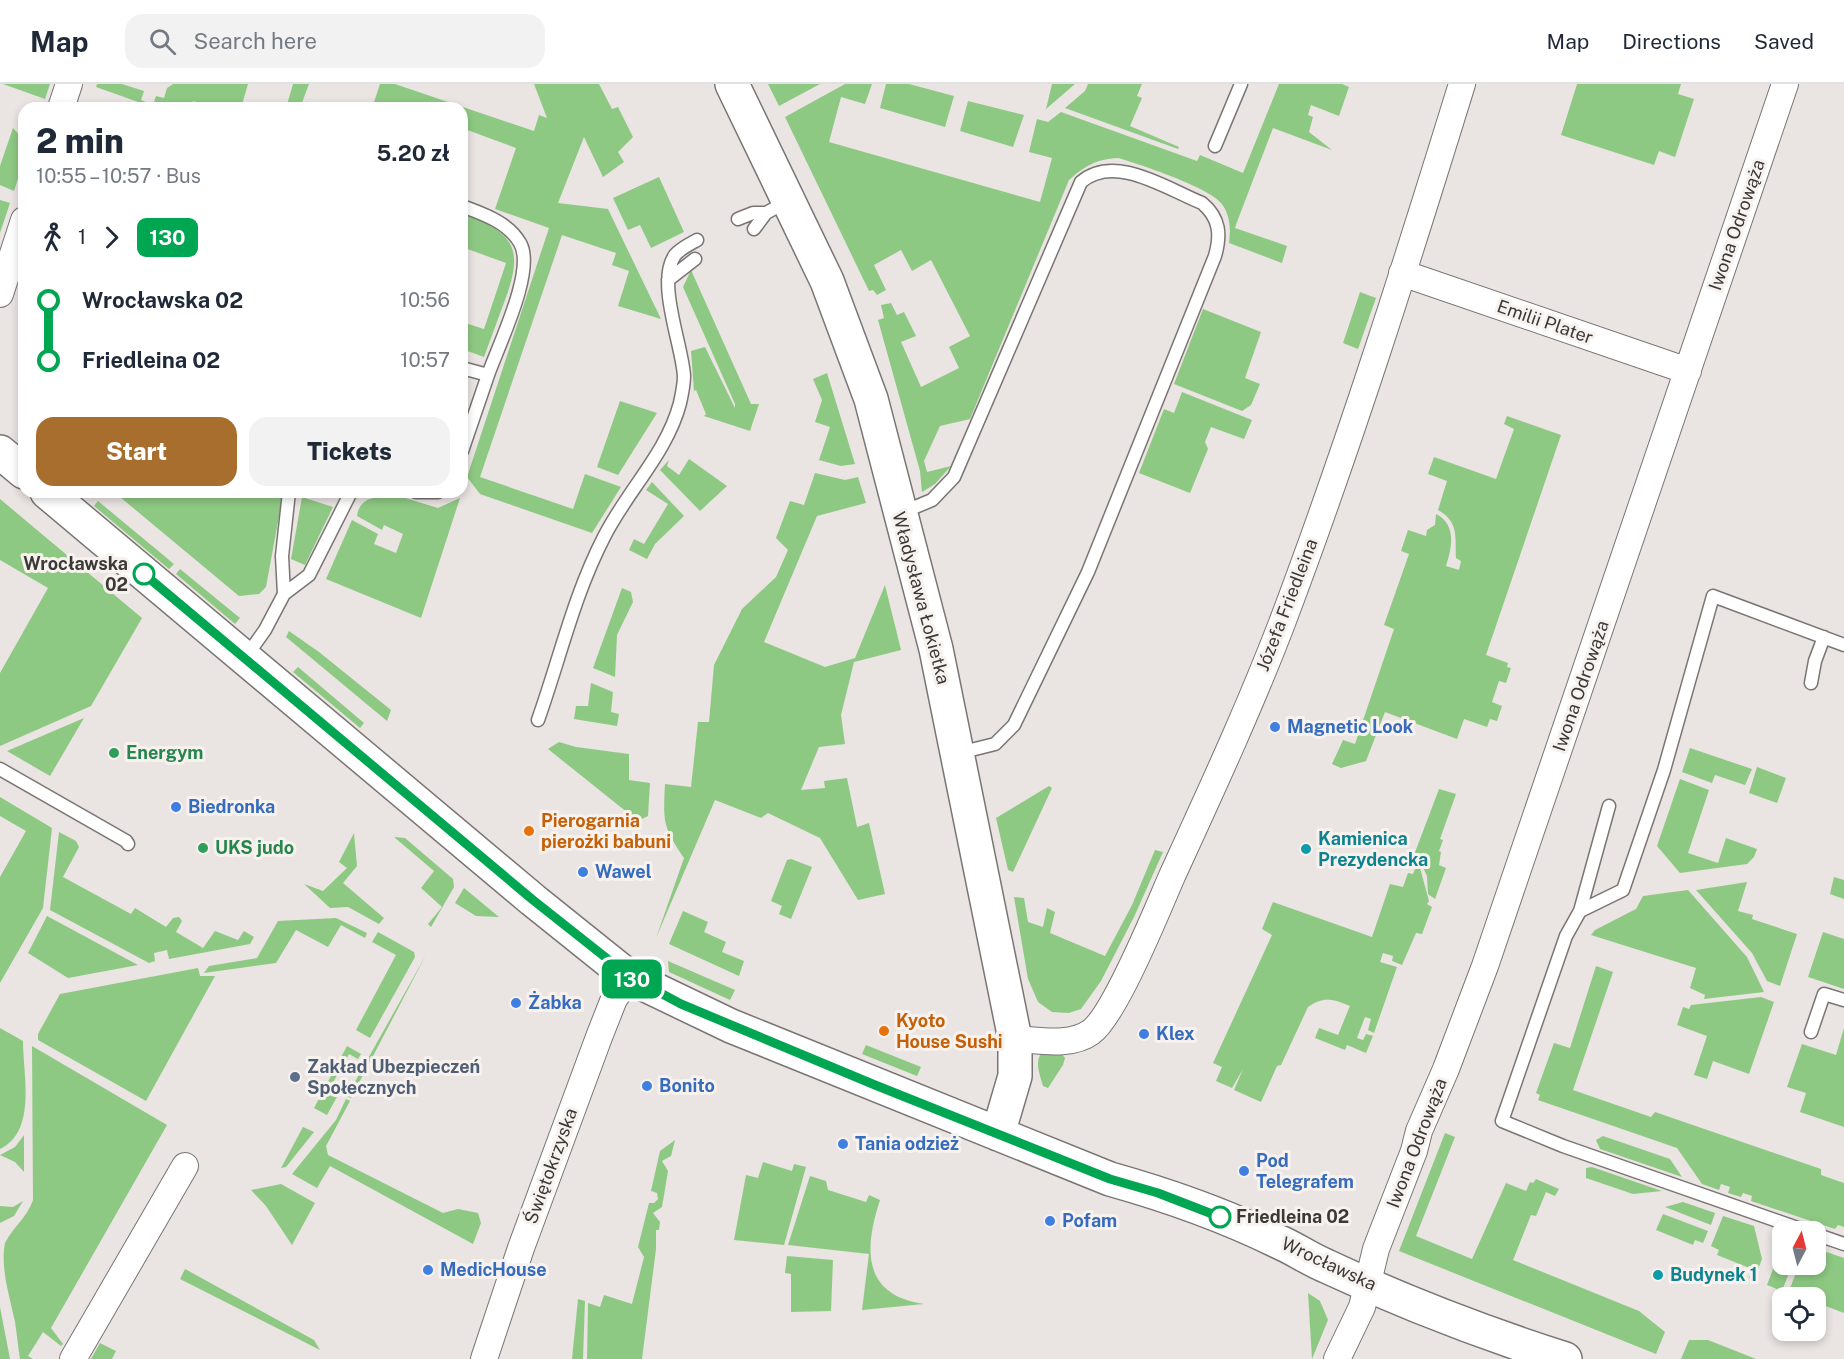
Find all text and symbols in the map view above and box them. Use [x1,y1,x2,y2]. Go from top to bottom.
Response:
search box [125,14,545,68]
text: Map [30,25,89,58]
icon: search [146,25,179,58]
text: Search here [194,28,317,54]
text: Map [1547,29,1589,54]
text: Directions [1622,29,1721,54]
text: Saved [1754,29,1814,54]
text: 2 min [36,122,124,160]
text: 5.20 zł [377,140,450,166]
street label: Iwona Odrowąża [1704,157,1769,293]
text: 10:55 – 10:57 · Bus [36,164,201,188]
icon: walk [36,221,69,254]
icon: forward [95,221,128,254]
text: 1 [78,225,86,249]
text: 130 [149,225,186,250]
text: Wrocławska 02 [82,287,243,313]
text: 10:56 [400,288,450,312]
street label: Emilii Plater [1494,295,1596,348]
text: Friedleina 02 [82,347,220,373]
text: 10:57 [400,348,450,372]
button: Start [36,417,237,486]
button: Tickets [249,417,450,486]
street label: Władysława Łokietka [888,509,955,686]
street label: Józefa Friedleina [1252,536,1321,674]
place label: Wrocławska 02 [23,553,128,595]
marker: Wrocławska 02 [133,563,155,585]
street label: Iwona Odrowąża [1548,618,1613,754]
place label: Magnetic Look [1287,716,1414,737]
marker: Magnetic Look [1268,720,1282,734]
place label: Energym [126,742,203,763]
marker: Energym [107,746,121,760]
place label: Biedronka [188,796,275,817]
marker: Biedronka [169,800,183,814]
place label: Pierogarnia pierożki babuni [541,810,671,852]
marker: Pierogarnia pierożki babuni [522,824,536,838]
place label: Kamienica Prezydencka [1318,828,1428,870]
place label: UKS judo [215,837,294,858]
marker: UKS judo [196,841,210,855]
marker: Kamienica Prezydencka [1299,842,1313,856]
place label: Wawel [595,861,652,882]
marker: Wawel [576,865,590,879]
line badge: 130 [598,960,666,998]
text: 130 [614,967,650,992]
place label: Żabka [528,991,582,1013]
marker: Żabka [509,996,523,1010]
place label: Kyoto House Sushi [896,1010,1003,1052]
place label: Klex [1156,1023,1195,1044]
marker: Kyoto House Sushi [877,1024,891,1038]
marker: Klex [1137,1027,1151,1041]
place label: Zakład Ubezpieczeń Społecznych [307,1056,480,1098]
marker: Zakład Ubezpieczeń Społecznych [288,1070,302,1084]
place label: Bonito [659,1075,715,1096]
street label: Iwona Odrowąża [1382,1075,1451,1211]
marker: Bonito [640,1079,654,1093]
street label: Świętokrzyska [519,1105,581,1227]
place label: Tania odzież [855,1133,959,1154]
marker: Tania odzież [836,1137,850,1151]
place label: Pod Telegrafem [1256,1150,1354,1192]
marker: Pod Telegrafem [1237,1164,1251,1178]
marker: Friedleina 02 [1209,1206,1231,1228]
place label: Friedleina 02 [1236,1206,1349,1227]
place label: Pofam [1062,1210,1117,1231]
marker: Pofam [1043,1214,1057,1228]
north arrow [1772,1221,1826,1275]
map controls [1772,1221,1826,1341]
street label: Wrocławska [1278,1232,1380,1295]
place label: MedicHouse [440,1259,547,1280]
marker: MedicHouse [421,1263,435,1277]
place label: Budynek 1 [1670,1264,1757,1285]
marker: Budynek 1 [1651,1268,1665,1282]
button: locate [1772,1287,1826,1341]

